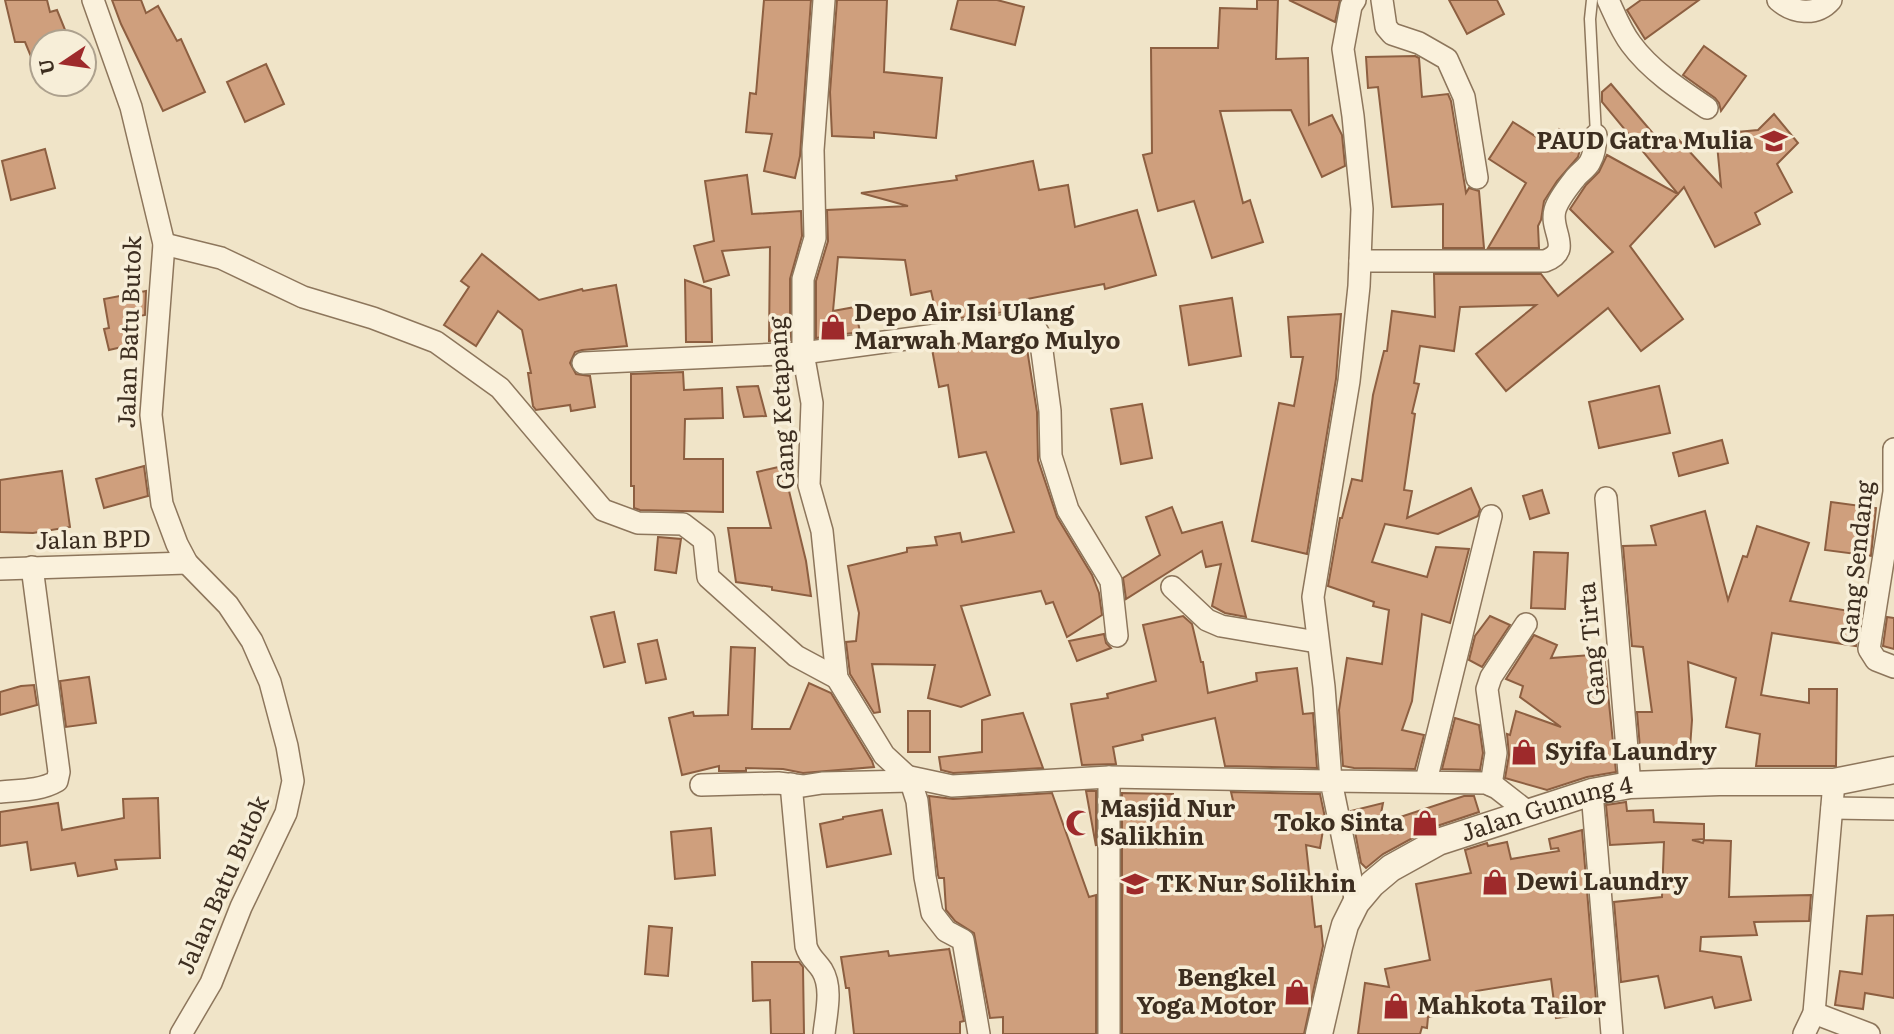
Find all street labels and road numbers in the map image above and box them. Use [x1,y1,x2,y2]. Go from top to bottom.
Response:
street label: Jalan Batu Butok [107,235,148,429]
street label: Gang Ketapang [757,315,802,491]
street label: Gang Sendang [1829,478,1881,645]
street label: Jalan BPD [35,519,151,556]
street label: Gang Tirta [1567,581,1612,708]
street label: Jalan Gunung 4 [1456,765,1635,849]
street label: Jalan Batu Butok [166,789,276,979]

